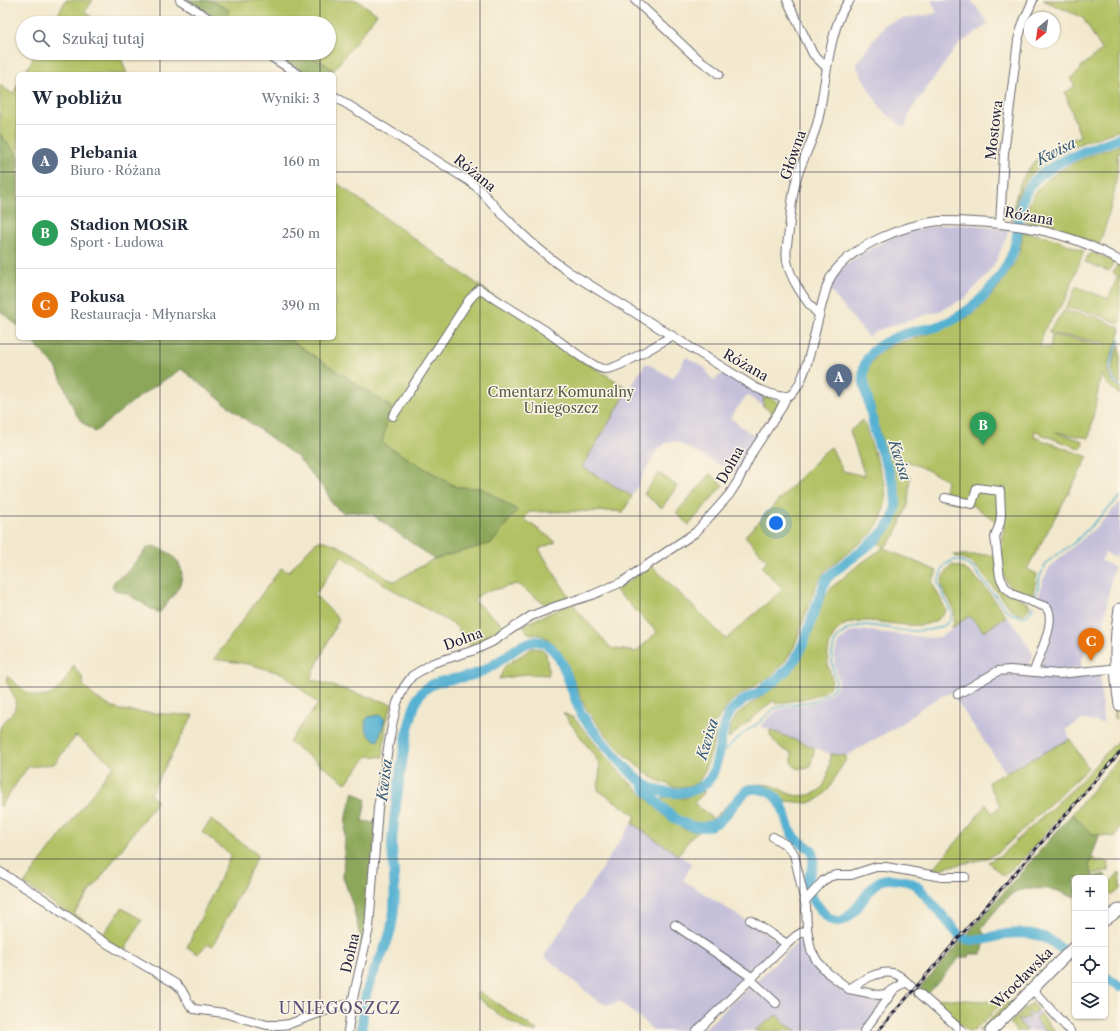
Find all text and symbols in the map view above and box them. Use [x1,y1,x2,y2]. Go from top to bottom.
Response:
north arrow [1024,12,1060,48]
search box [16,16,336,60]
icon: search [30,27,52,49]
text: Szukaj tutaj [62,29,144,48]
text: W pobliżu [32,88,122,108]
text: Wyniki: 3 [261,90,320,106]
street label: Mostowa [981,98,1007,161]
street label: Główna [776,127,810,182]
water label: Kwisa [1032,133,1079,169]
text: Plebania [70,143,137,162]
street label: Różana [450,150,500,196]
text: A [40,153,50,169]
text: 160 m [283,153,320,169]
text: Biuro · Różana [70,162,161,178]
street label: Różana [1003,203,1056,229]
text: Stadion MOSiR [70,215,188,234]
text: B [40,225,50,241]
text: 250 m [282,225,320,241]
text: Sport · Ludowa [70,234,164,250]
text: Pokusa [70,287,125,306]
text: C [40,297,50,313]
text: 390 m [281,297,320,313]
text: Restauracja · Młynarska [70,306,216,322]
street label: Różana [720,345,772,385]
pin: A [826,364,852,397]
park label: Cmentarz Komunalny Uniegoszcz [488,383,635,417]
pin: B [970,412,996,445]
water label: Kwisa [884,436,916,483]
street label: Dolna [712,443,748,487]
your location [766,513,786,533]
street label: Dolna [441,623,486,654]
pin: C [1078,628,1104,661]
water label: Kwisa [691,716,722,763]
water label: Kwisa [372,758,396,803]
map controls [1072,875,1108,1019]
button: + [1072,875,1108,911]
button: − [1072,911,1108,947]
street label: Dolna [337,931,363,975]
street label: Wrocławska [987,943,1057,1013]
button: locate [1072,947,1108,983]
button: layers [1072,983,1108,1019]
district label: UNIEGOSZCZ [279,998,401,1018]

